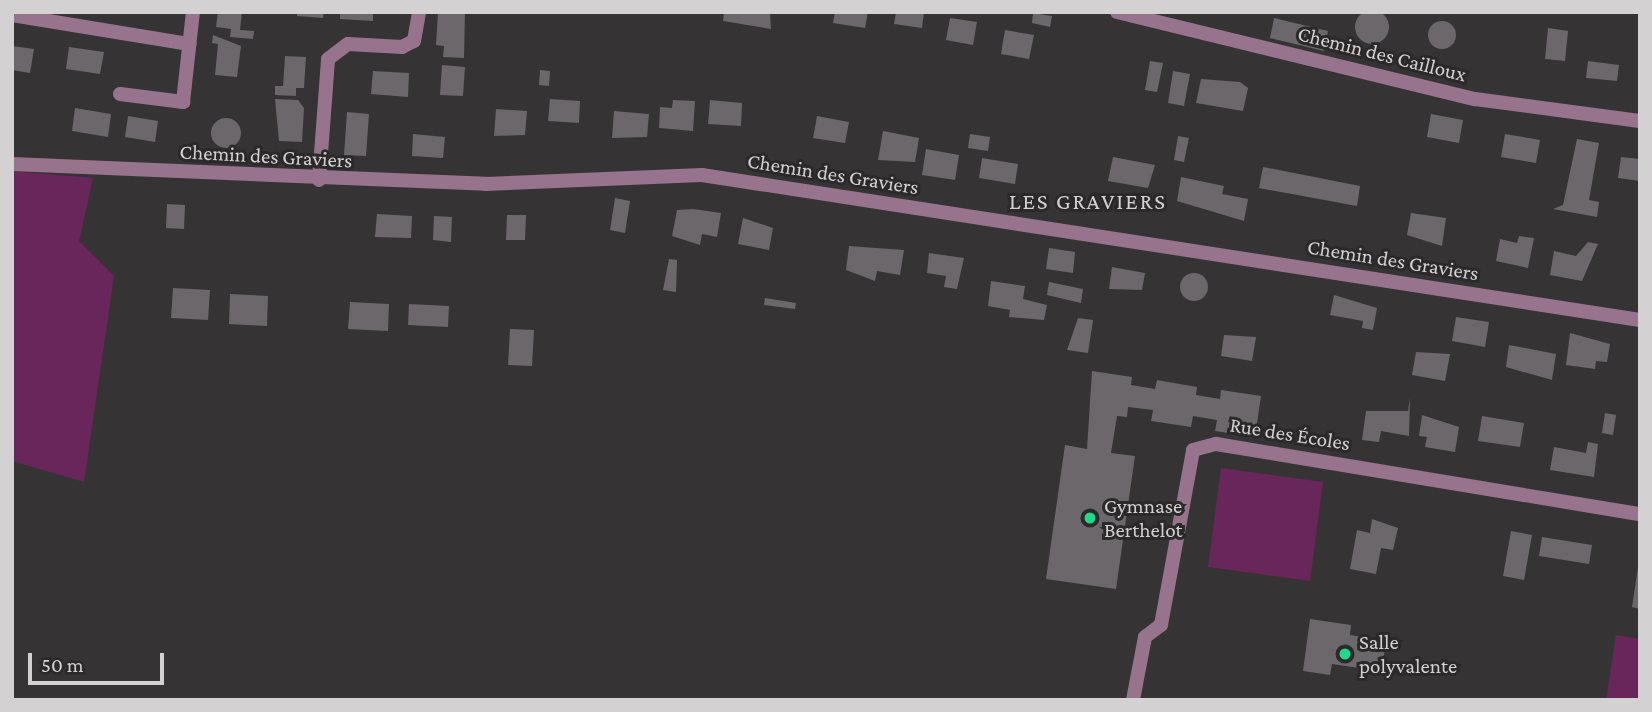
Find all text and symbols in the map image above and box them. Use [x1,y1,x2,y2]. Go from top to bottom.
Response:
street label: Chemin des Cailloux [1295,21,1469,87]
street label: Chemin des Graviers [179,139,353,173]
street label: Chemin des Graviers [746,148,920,200]
district label: LES GRAVIERS [1010,187,1166,215]
street label: Chemin des Graviers [1306,234,1480,286]
street label: Rue des Écoles [1228,412,1352,456]
place label: Gymnase Berthelot [1104,493,1183,543]
marker: Gymnase Berthelot [1082,510,1098,526]
place label: Salle polyvalente [1359,629,1457,679]
scale bar [32,638,168,682]
marker: Salle polyvalente [1337,646,1353,662]
text: 50 m [41,653,84,677]

